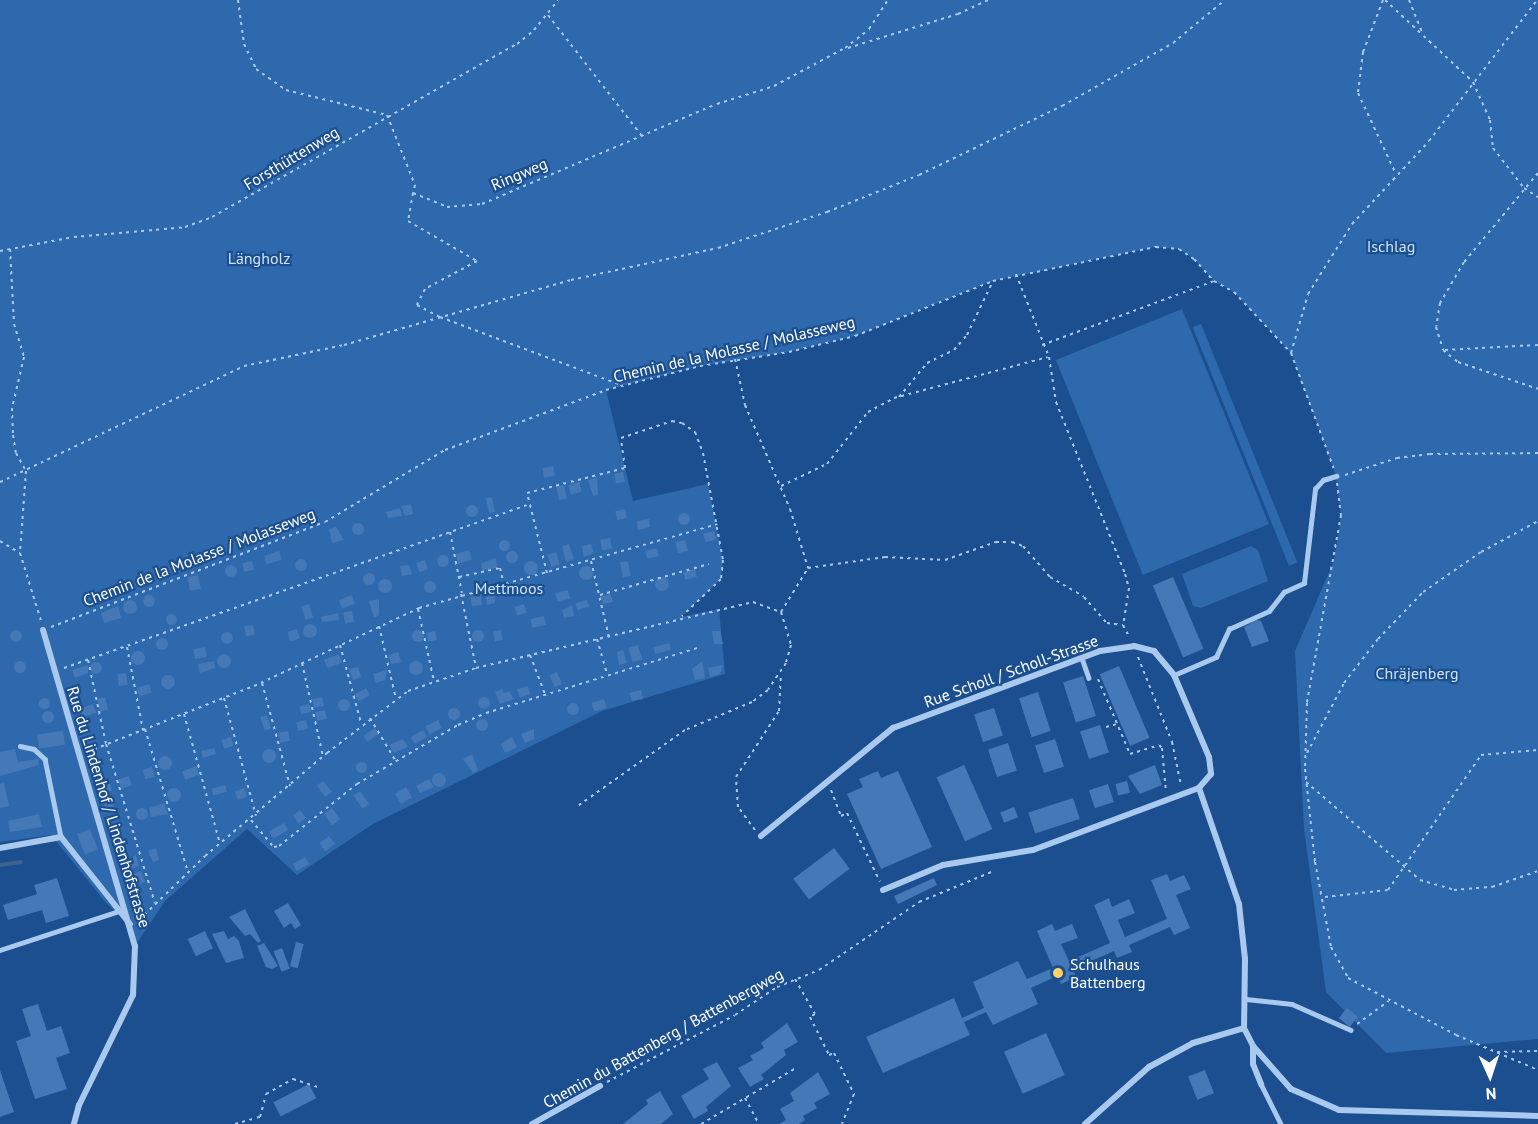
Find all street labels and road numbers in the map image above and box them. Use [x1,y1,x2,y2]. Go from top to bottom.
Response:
street label: Forsthüttenweg [240,122,342,194]
street label: Ringweg [488,154,550,194]
street label: Chemin de la Molasse / Molasseweg [611,312,857,386]
street label: Chemin de la Molasse / Molasseweg [80,504,318,610]
street label: Rue Scholl / Scholl-Strasse [921,631,1101,711]
street label: Rue du Lindenhof / Lindenhofstrasse [63,684,155,930]
street label: Chemin du Battenberg / Battenbergweg [540,964,786,1112]

